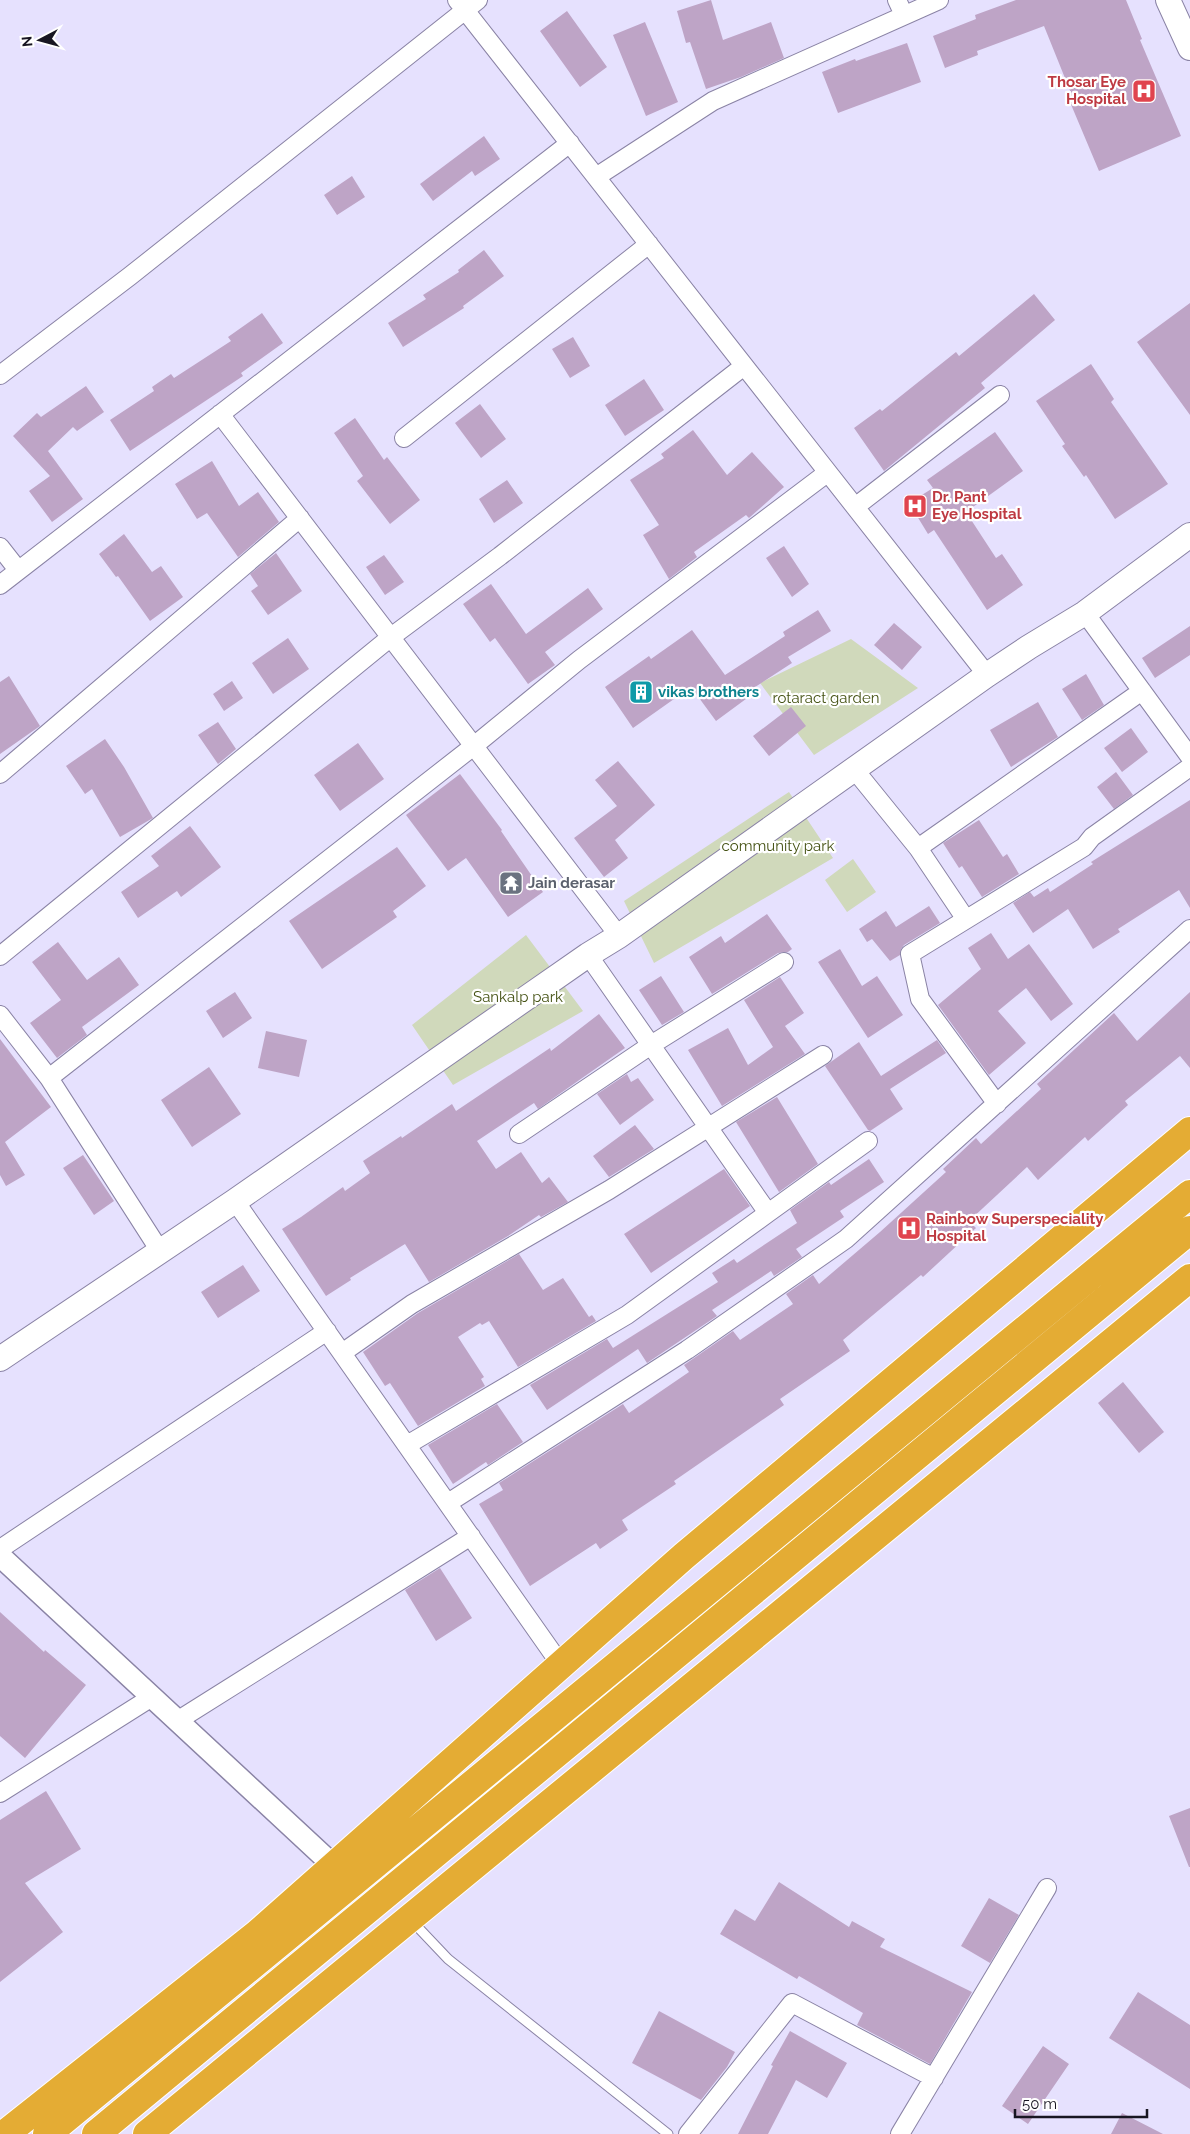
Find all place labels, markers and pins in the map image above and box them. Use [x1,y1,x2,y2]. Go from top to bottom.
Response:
place label: Thosar Eye Hospital [1048,73,1126,108]
hospital icon: Thosar Eye Hospital [1131,78,1157,104]
place label: Dr. Pant Eye Hospital [932,488,1022,523]
hospital icon: Dr. Pant Eye Hospital [902,493,928,519]
building icon: vikas brothers [628,679,654,705]
place label: vikas brothers [658,683,759,701]
temple icon: Jain derasar [498,870,524,896]
place label: Jain derasar [528,874,615,892]
place label: Rainbow Superspeciality Hospital [926,1210,1104,1245]
hospital icon: Rainbow Superspeciality Hospital [896,1215,922,1241]

